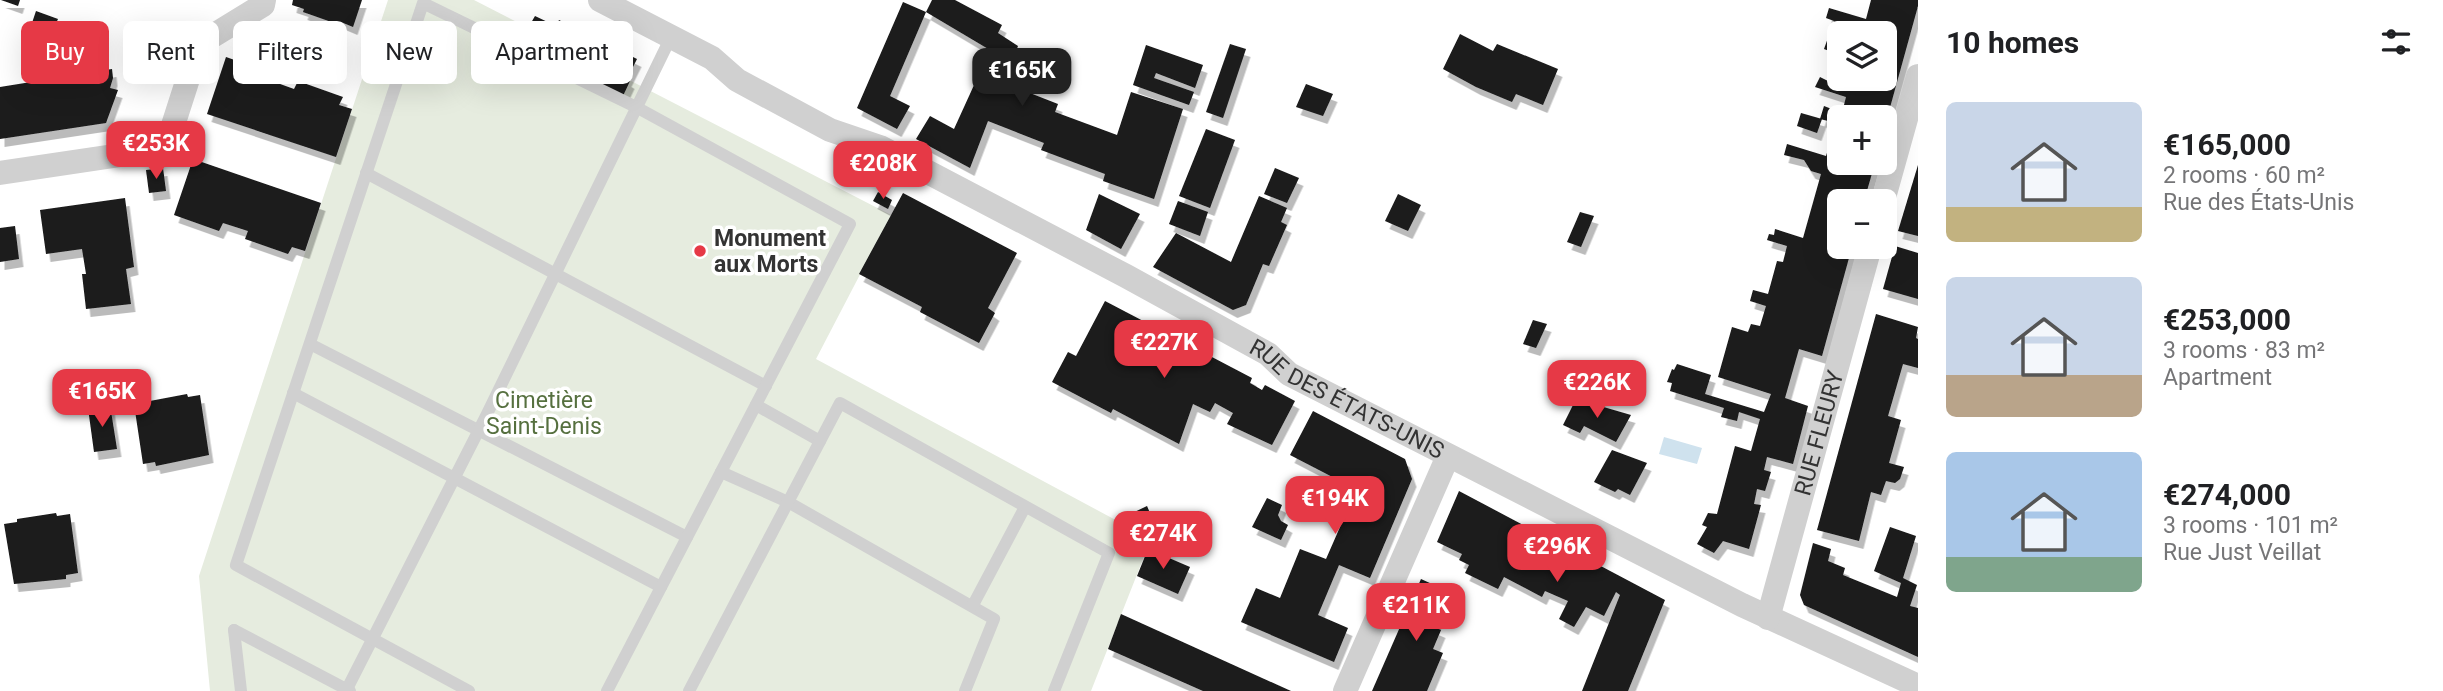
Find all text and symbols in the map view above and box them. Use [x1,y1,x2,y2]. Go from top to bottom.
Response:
chip: Buy [21,21,109,84]
chip: Rent [123,21,219,84]
chip: Filters [233,21,347,84]
chip: New [361,21,457,84]
chip: Apartment [471,21,633,84]
map controls [1827,21,1897,259]
button: layers [1827,21,1897,91]
icon: filters [2377,23,2415,61]
text: 10 homes [1946,25,2079,60]
pin: €165K [973,48,1071,108]
text: €165K [988,57,1056,84]
button: + [1827,105,1897,175]
pin: €253K [107,122,205,181]
text: €165,000 [2163,127,2291,162]
text: €253K [122,130,190,157]
icon: home [2002,130,2086,214]
pin: €208K [834,142,932,201]
text: €208K [849,150,917,177]
text: 2 rooms · 60 m² [2163,162,2325,189]
button: − [1827,189,1897,259]
text: Rue des États-Unis [2163,189,2354,216]
place label: Monument aux Morts [714,225,826,278]
marker: Monument aux Morts [692,243,708,259]
text: €253,000 [2163,302,2291,337]
icon: home [2002,305,2086,389]
pin: €227K [1115,320,1213,380]
text: €227K [1130,329,1198,356]
street label: RUE DES ÉTATS-UNIS [1245,334,1448,465]
text: 3 rooms · 83 m² [2163,337,2325,364]
pin: €226K [1548,360,1646,420]
text: Apartment [2163,364,2272,391]
street label: RUE FLEURY [1789,367,1849,499]
text: €226K [1563,369,1631,396]
pin: €165K [53,370,151,429]
text: €165K [68,378,136,405]
park label: Cimetière Saint-Denis [486,387,602,440]
pin: €194K [1286,476,1384,536]
text: €274,000 [2163,477,2291,512]
icon: home [2002,480,2086,564]
text: €194K [1301,485,1369,512]
pin: €274K [1114,512,1212,571]
text: 3 rooms · 101 m² [2163,512,2338,539]
text: €274K [1129,520,1197,547]
pin: €296K [1508,524,1606,584]
text: €296K [1523,533,1591,560]
text: Rue Just Veillat [2163,539,2321,566]
pin: €211K [1367,584,1465,643]
text: €211K [1382,592,1450,619]

